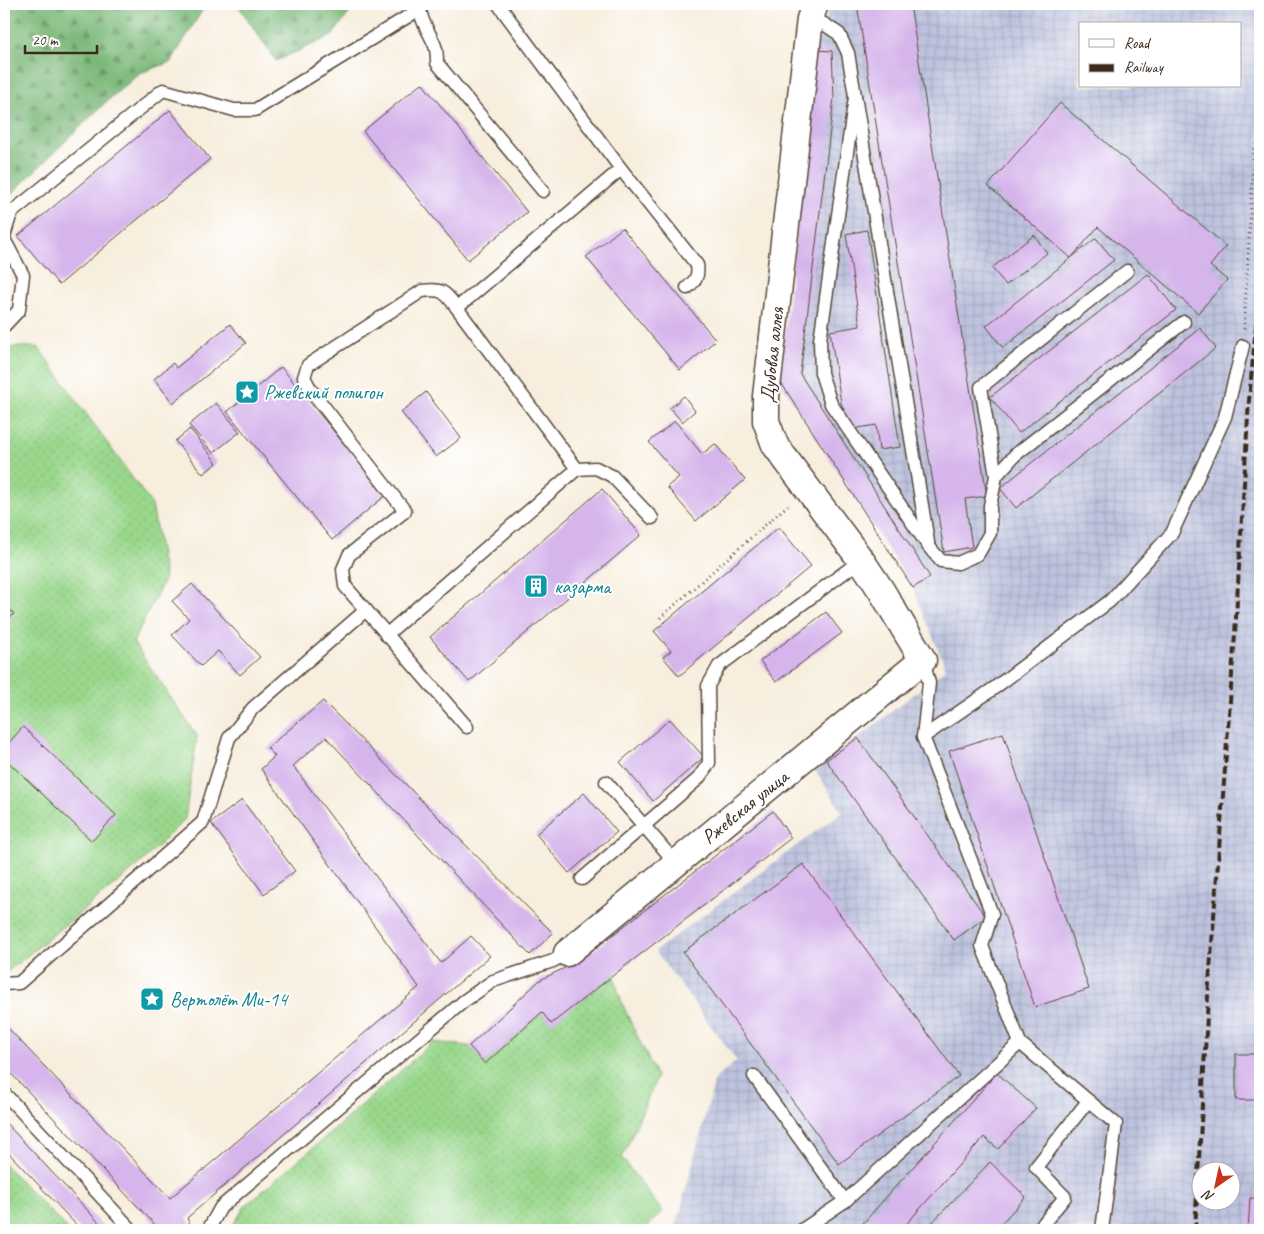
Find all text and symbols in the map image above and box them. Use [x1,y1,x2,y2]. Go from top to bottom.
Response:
scale bar [25,22,98,54]
legend [1079,22,1242,88]
text: 20 m [32,31,59,50]
text: Road [1124,34,1151,53]
text: Railway [1124,58,1165,77]
street label: Дубовая аллея [755,305,790,404]
place icon: Ржевский полигон [234,379,260,405]
place label: Ржевский полигон [264,380,384,405]
building icon: казарма [523,573,549,599]
place label: казарма [554,574,612,599]
street label: Ржевская улица [697,763,795,850]
place icon: Вертолёт Ми-14 [139,986,165,1012]
place label: Вертолёт Ми-14 [170,987,289,1012]
north arrow [1192,1162,1242,1212]
text: N [1199,1186,1217,1206]

